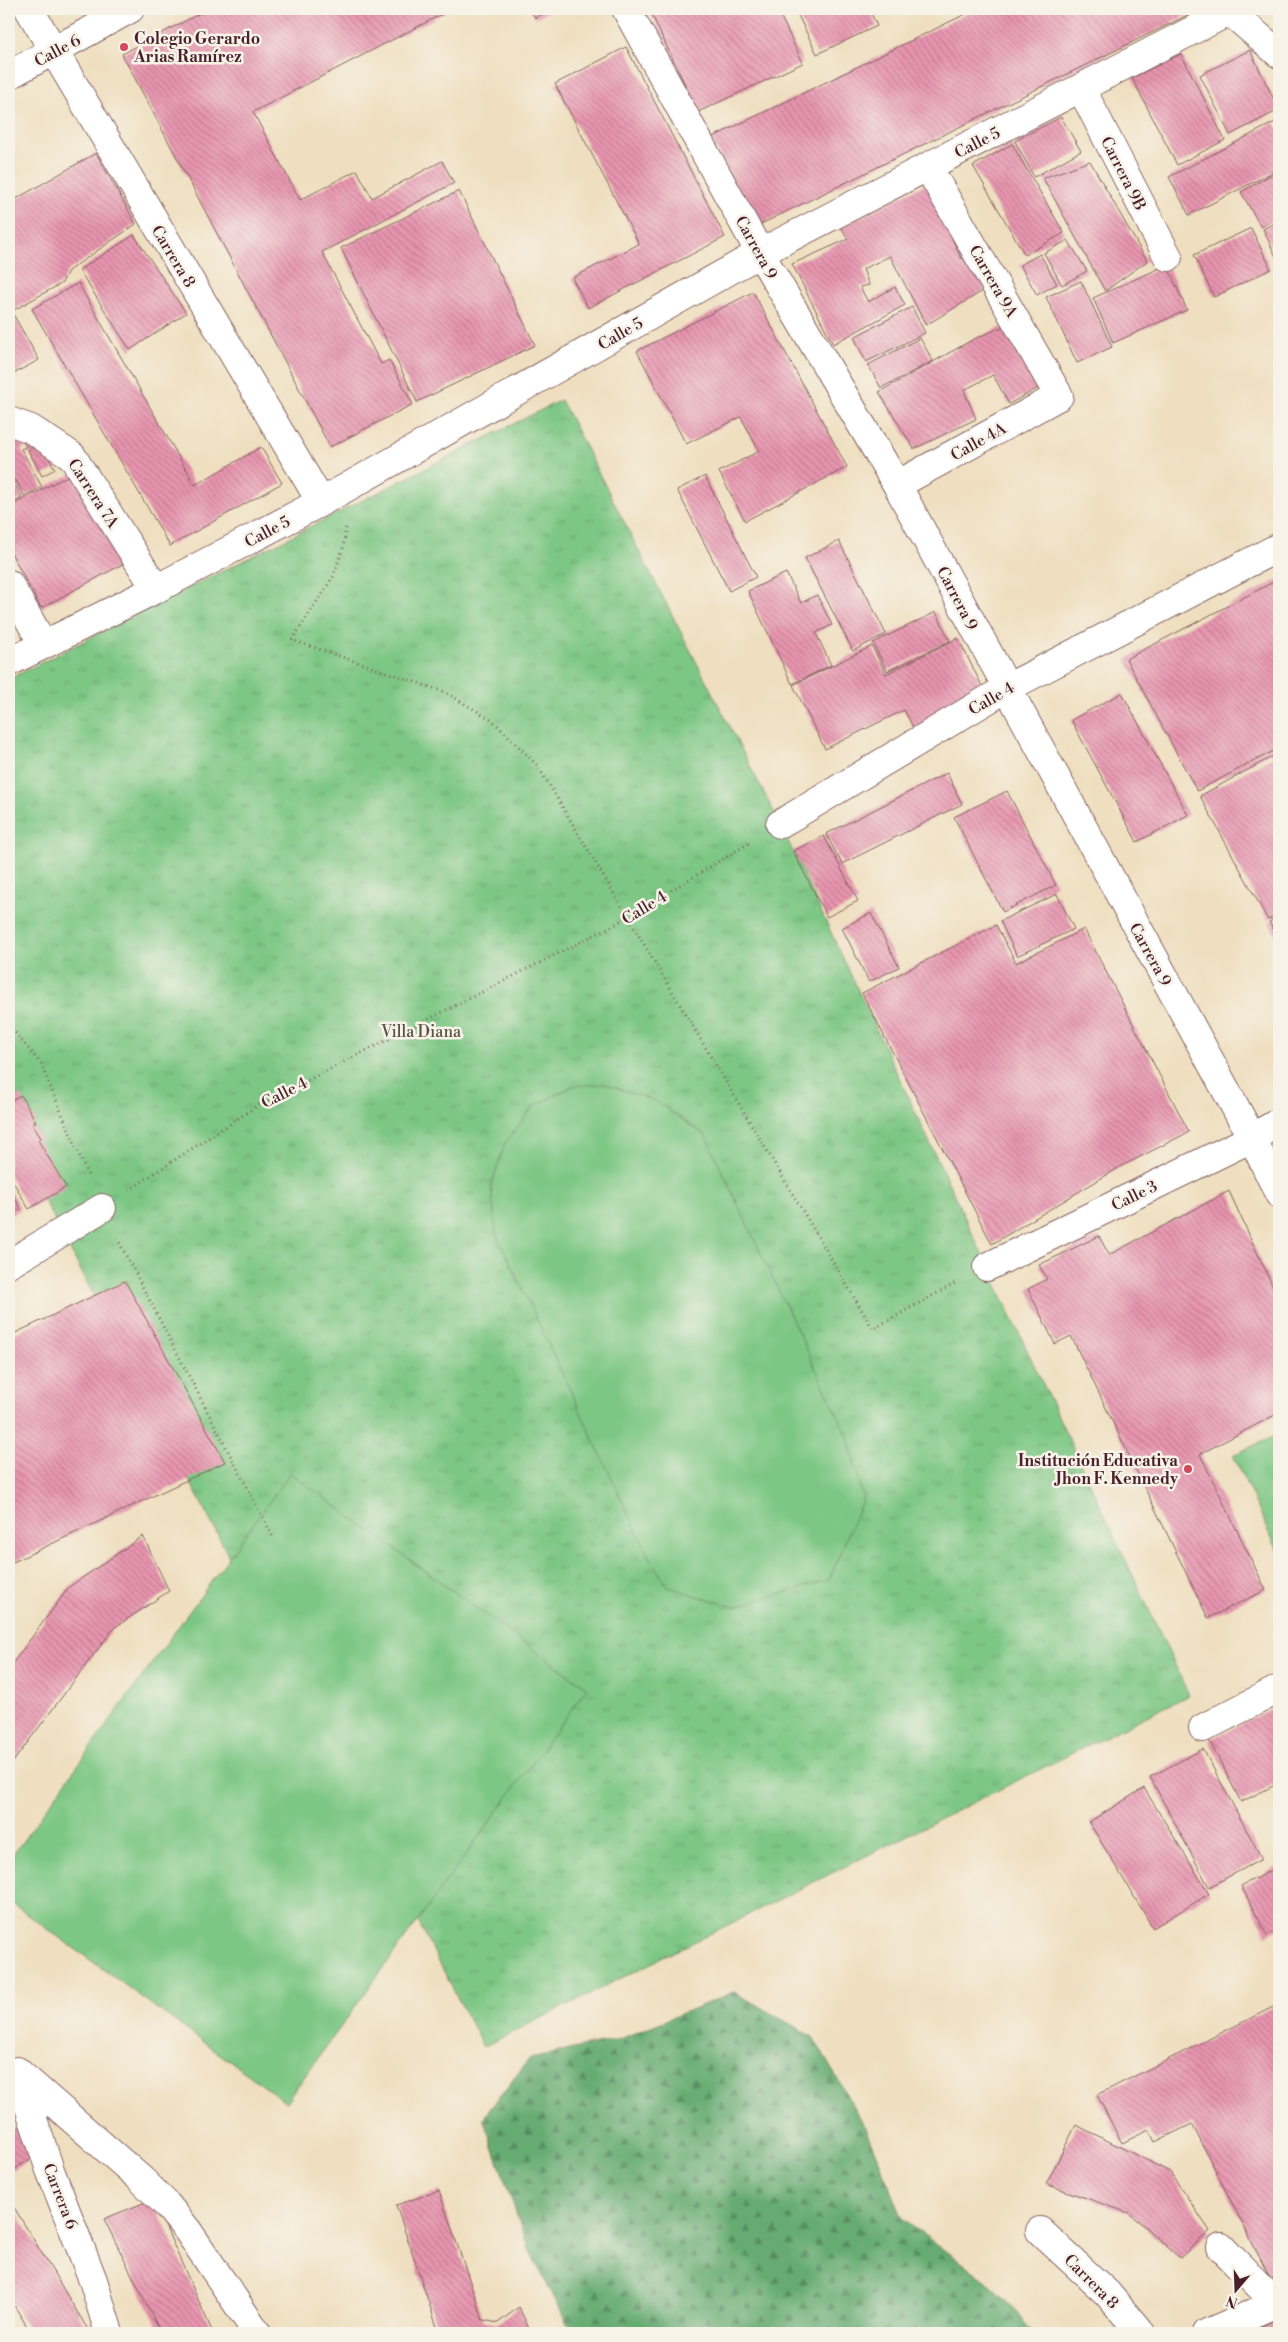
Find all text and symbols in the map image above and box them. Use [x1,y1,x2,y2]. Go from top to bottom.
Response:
place label: Colegio Gerardo Arias Ramírez [133,29,260,67]
street label: Calle 6 [31,30,84,71]
marker: Colegio Gerardo Arias Ramírez [118,41,130,53]
street label: Calle 5 [951,123,1004,163]
street label: Carrera 9B [1096,133,1150,214]
street label: Carrera 9 [731,212,782,283]
street label: Carrera 8 [147,222,200,292]
street label: Carrera 9A [964,242,1022,322]
street label: Calle 5 [594,313,647,355]
street label: Calle 4A [947,418,1011,465]
street label: Carrera 7A [63,455,123,533]
street label: Calle 5 [241,512,294,552]
street label: Carrera 9 [932,563,982,634]
street label: Calle 4 [965,678,1018,720]
street label: Calle 4 [618,886,671,929]
street label: Carrera 9 [1125,919,1176,990]
park label: Villa Diana [380,1022,462,1042]
street label: Calle 4 [258,1073,311,1113]
street label: Calle 3 [1108,1176,1161,1216]
place label: Institución Educativa Jhon F. Kennedy [1018,1451,1179,1489]
marker: Institución Educativa Jhon F. Kennedy [1182,1463,1194,1475]
street label: Carrera 6 [38,2161,82,2232]
street label: Carrera 8 [1060,2250,1123,2313]
north arrow [1210,2264,1260,2314]
text: N [1224,2291,1240,2312]

